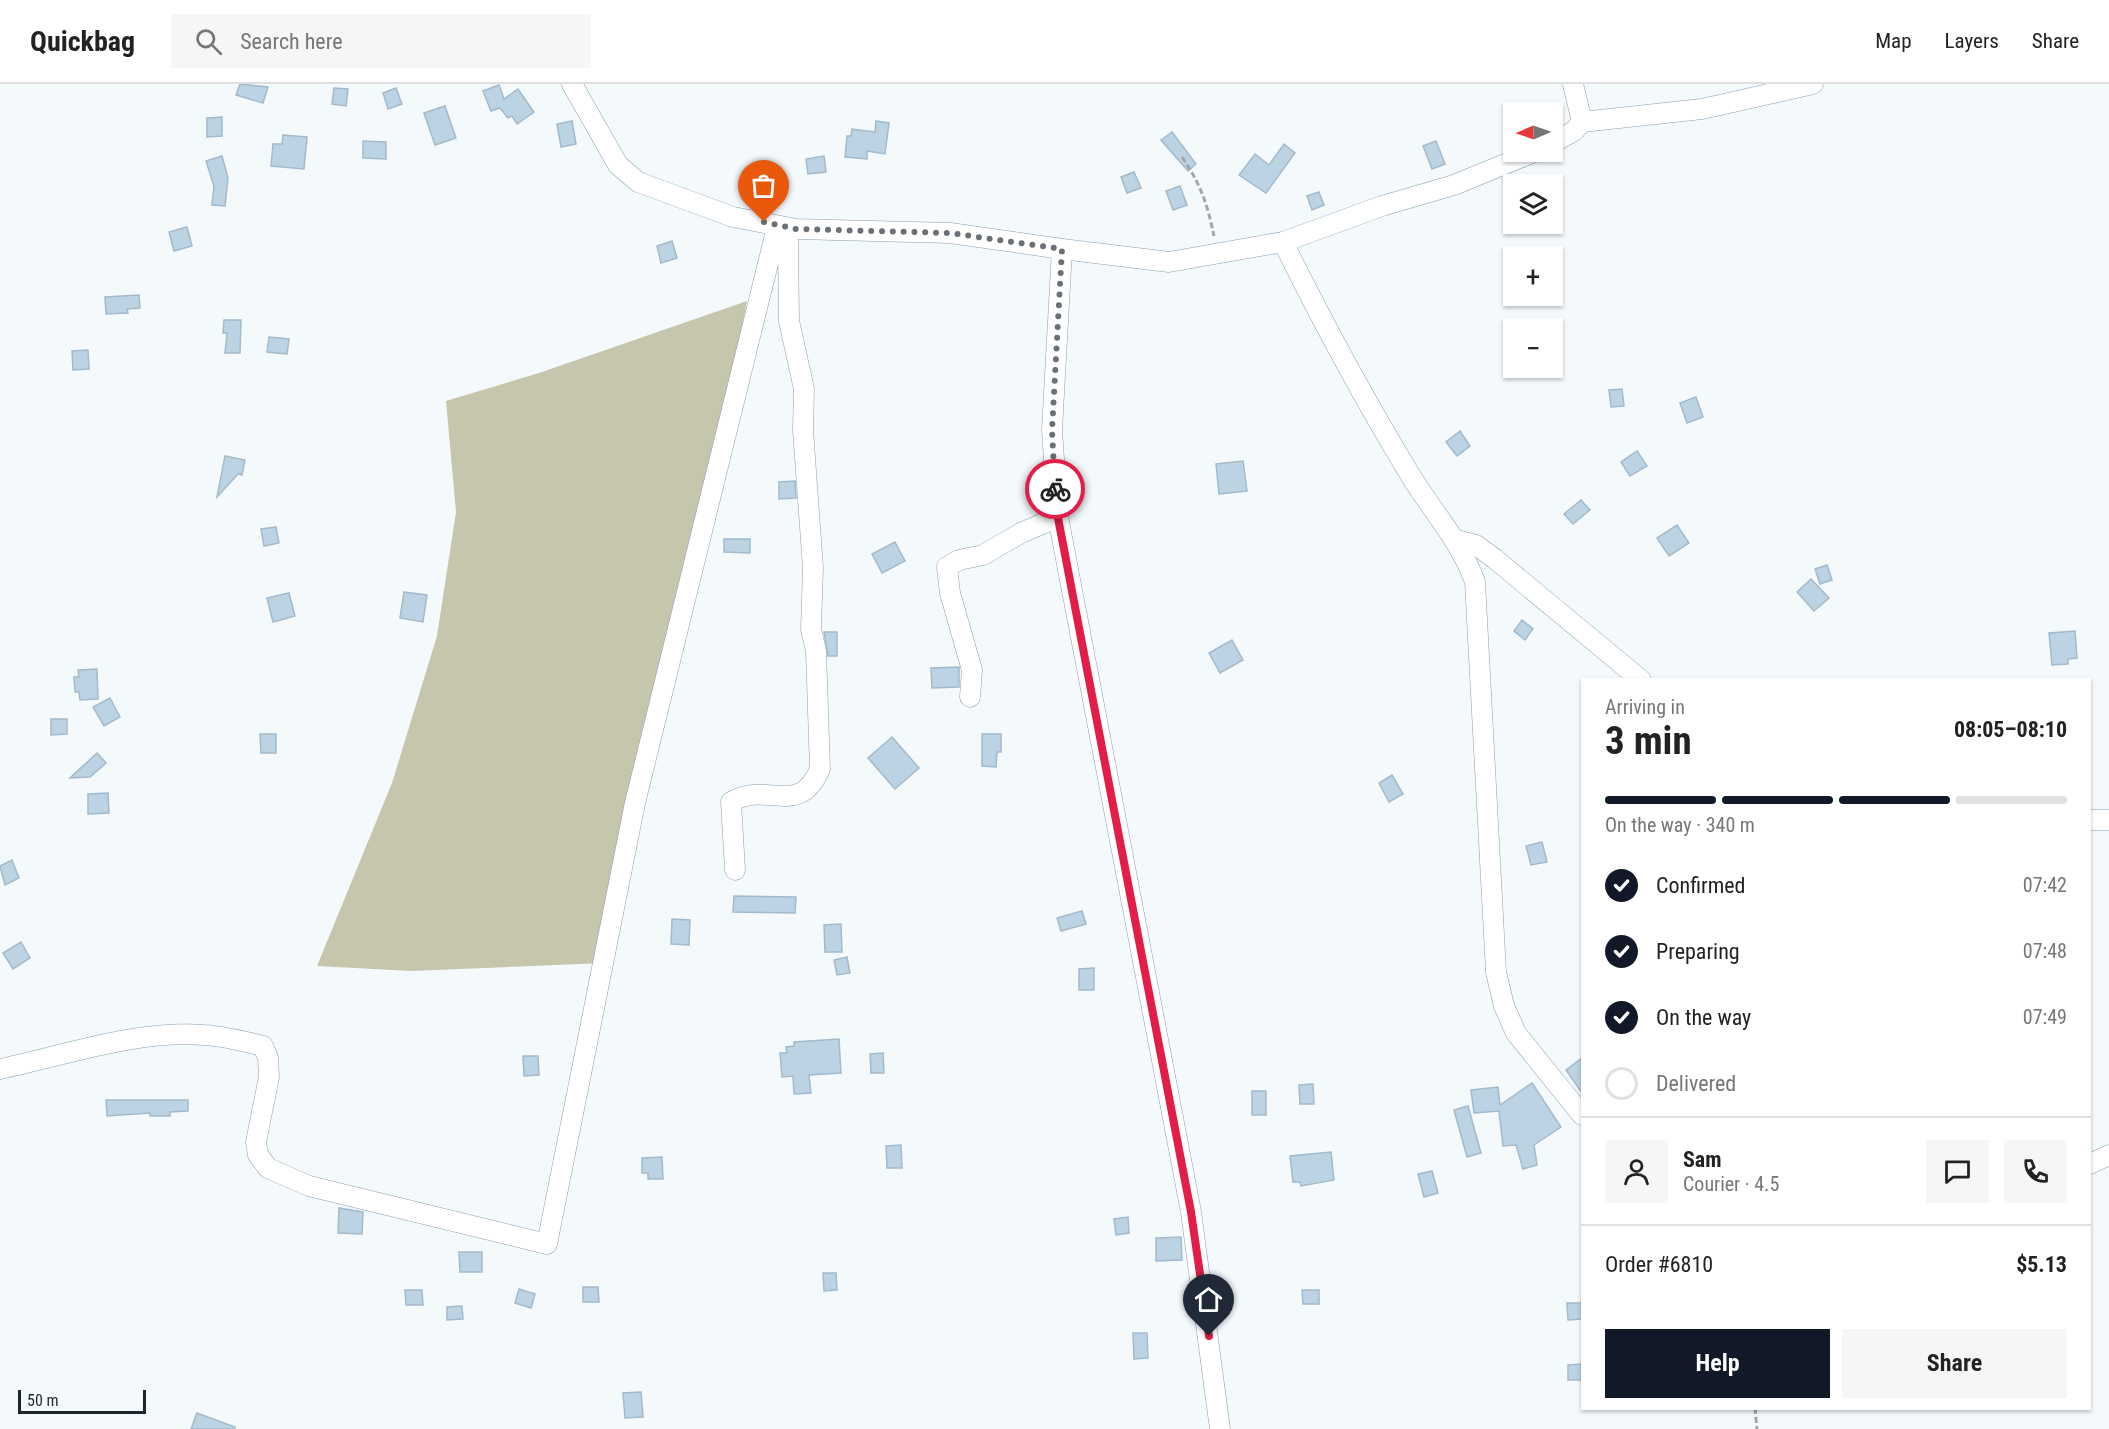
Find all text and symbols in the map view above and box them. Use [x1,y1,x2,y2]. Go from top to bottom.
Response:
search box [171,14,591,68]
text: Quickbag [30,25,135,58]
icon: search [192,25,225,58]
text: Search here [240,29,342,54]
text: Map [1875,29,1912,53]
text: Layers [1945,29,1999,53]
text: Share [2032,29,2079,53]
north arrow [1503,102,1563,162]
map controls [1503,102,1563,378]
pin [738,160,789,222]
icon: bag [747,169,780,202]
button: layers [1503,174,1563,234]
button: + [1503,246,1563,306]
button: − [1503,318,1563,378]
courier [1025,459,1085,519]
icon: bike [1039,473,1072,506]
text: Arriving in [1605,695,1685,719]
text: 08:05–08:10 [1954,717,2067,742]
text: 3 min [1605,718,1692,764]
text: On the way · 340 m [1605,813,1755,837]
icon: check [1605,869,1638,902]
text: Confirmed [1656,873,1745,898]
text: 07:42 [2023,873,2067,897]
icon: check [1605,935,1638,968]
text: Preparing [1656,939,1740,964]
text: 07:48 [2023,939,2067,963]
icon: check [1605,1001,1638,1034]
text: On the way [1656,1005,1751,1030]
text: 07:49 [2023,1005,2067,1029]
text: Delivered [1656,1071,1736,1096]
button: person [1605,1140,1668,1203]
button: chat [1926,1140,1989,1203]
button: phone [2004,1140,2067,1203]
text: Sam [1683,1147,1722,1172]
text: Courier · 4.5 [1683,1172,1779,1196]
text: Order #6810 [1605,1252,1713,1277]
text: $5.13 [2016,1252,2067,1277]
pin [1183,1274,1234,1336]
icon: home [1192,1283,1225,1316]
button: Help [1605,1329,1830,1398]
button: Share [1842,1329,2067,1398]
scale bar [18,1387,146,1414]
text: 50 m [27,1391,59,1410]

